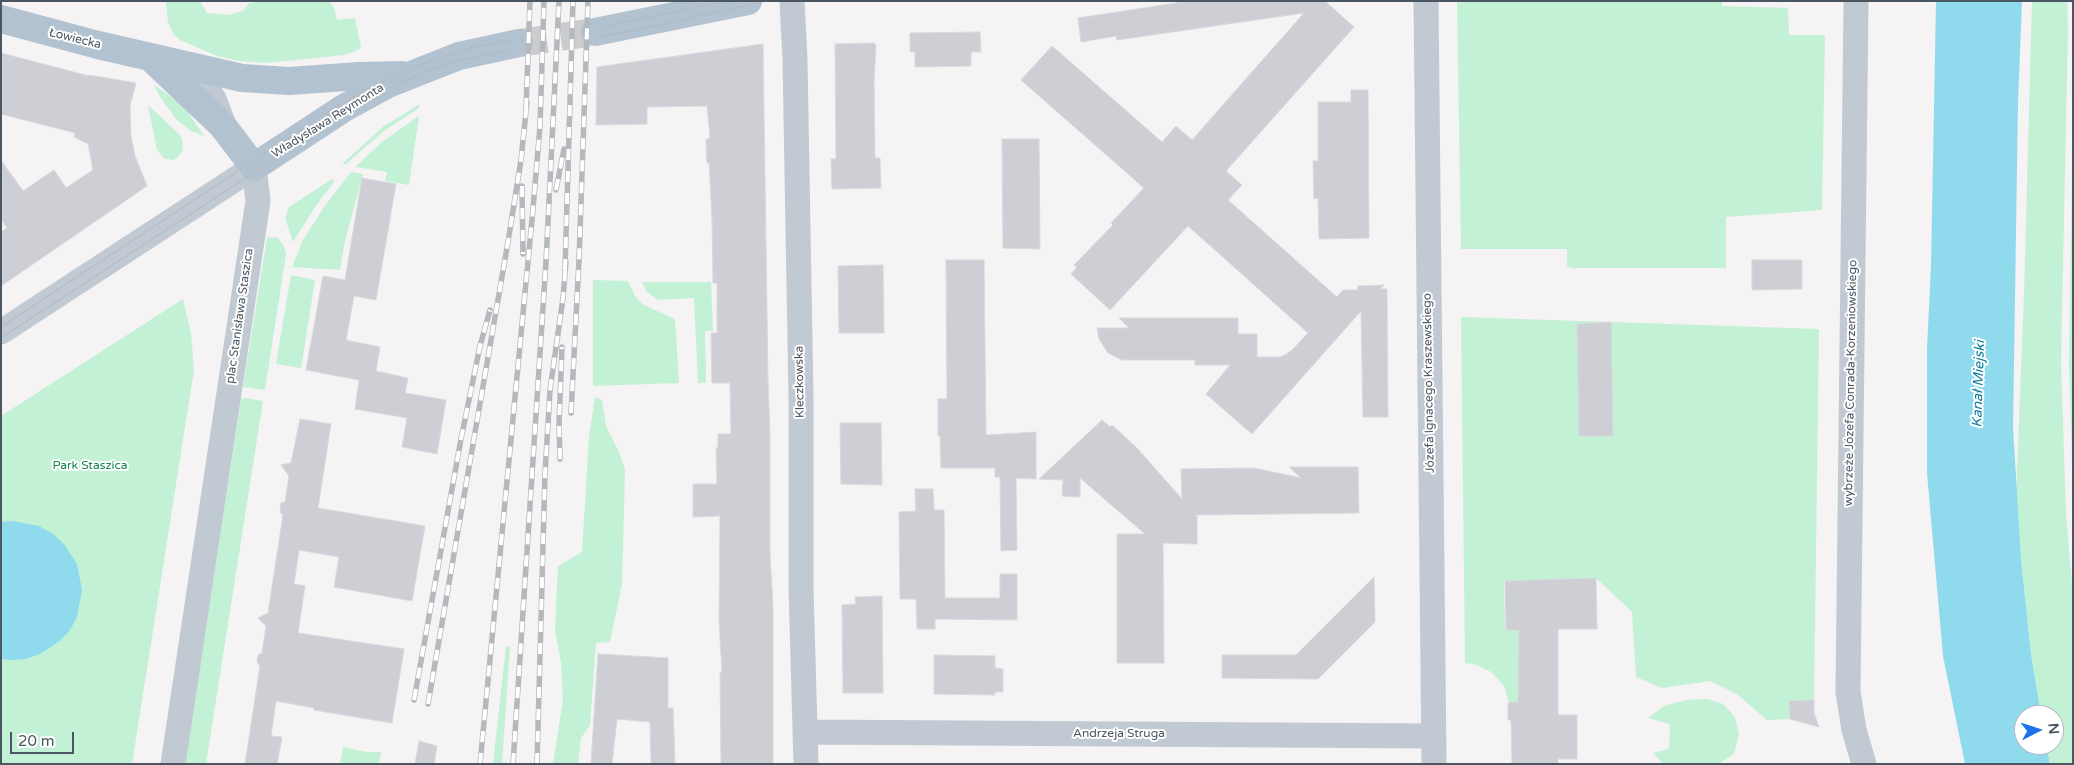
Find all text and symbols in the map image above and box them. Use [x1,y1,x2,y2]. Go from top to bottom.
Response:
street label: Łowiecka [48,26,102,52]
street label: Władysława Reymonta [269,81,387,161]
street label: plac Stanisława Staszica [223,247,257,385]
street label: wybrzeże Józefa Conrada-Korzeniowskiego [1842,260,1860,506]
street label: Józefa Ignacego Kraszewskiego [1420,293,1438,473]
water label: Kanał Miejski [1969,340,1989,428]
street label: Kleczkowska [792,346,808,418]
park label: Park Staszica [52,459,128,473]
north arrow [2014,705,2064,755]
scale bar [12,722,76,754]
text: N [2044,722,2062,735]
street label: Andrzeja Struga [1073,727,1165,741]
text: 20 m [18,732,55,750]

